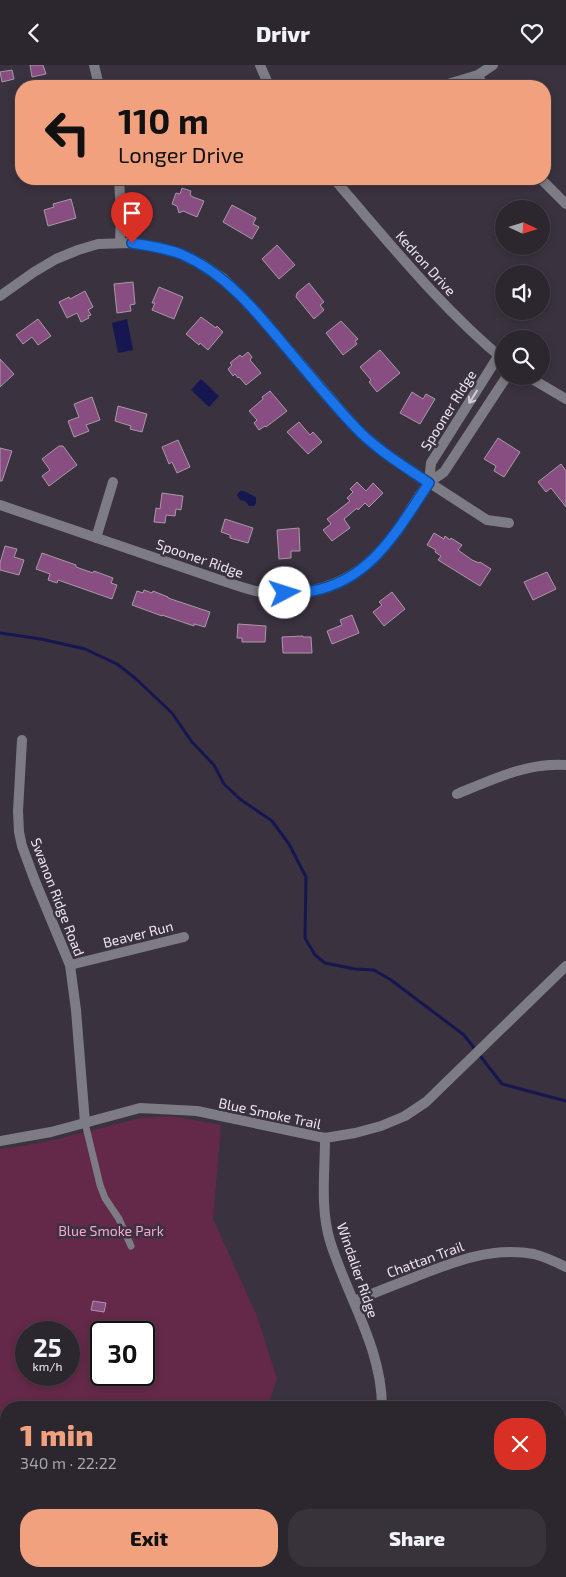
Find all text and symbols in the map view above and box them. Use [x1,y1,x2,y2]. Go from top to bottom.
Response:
icon: back [20,19,48,47]
icon: heart [518,19,546,47]
text: Drivr [256,20,310,46]
text: 110 m [118,99,209,141]
icon: left [35,100,100,165]
text: Longer Drive [118,141,244,167]
pin [111,192,153,243]
icon: arrive [118,199,146,227]
north arrow [495,200,550,255]
map controls [495,200,550,385]
street label: Kedron Drive [392,227,460,299]
button: sound [495,265,550,320]
button: search [495,330,550,385]
street label: Spooner RIdge [417,367,479,453]
one-way arrow [467,389,477,403]
street label: Spooner Ridge [154,535,246,581]
position arrow [258,566,310,618]
street label: Swanon Ridge Road [28,836,88,958]
street label: Beaver Run [101,917,175,951]
street label: Blue Smoke Trail [217,1094,324,1132]
street label: Windalier Ridge [334,1220,382,1320]
park label: Blue Smoke Park [58,1222,164,1239]
street label: Chattan Trail [384,1237,467,1281]
speed limit sign: 30 [90,1321,155,1386]
text: 25 [33,1332,62,1362]
text: km/h [33,1359,62,1373]
text: 1 min [20,1416,94,1452]
button: close [494,1418,546,1470]
text: 340 m · 22:22 [20,1453,117,1472]
button: Exit [20,1509,278,1567]
button: Share [288,1509,546,1567]

